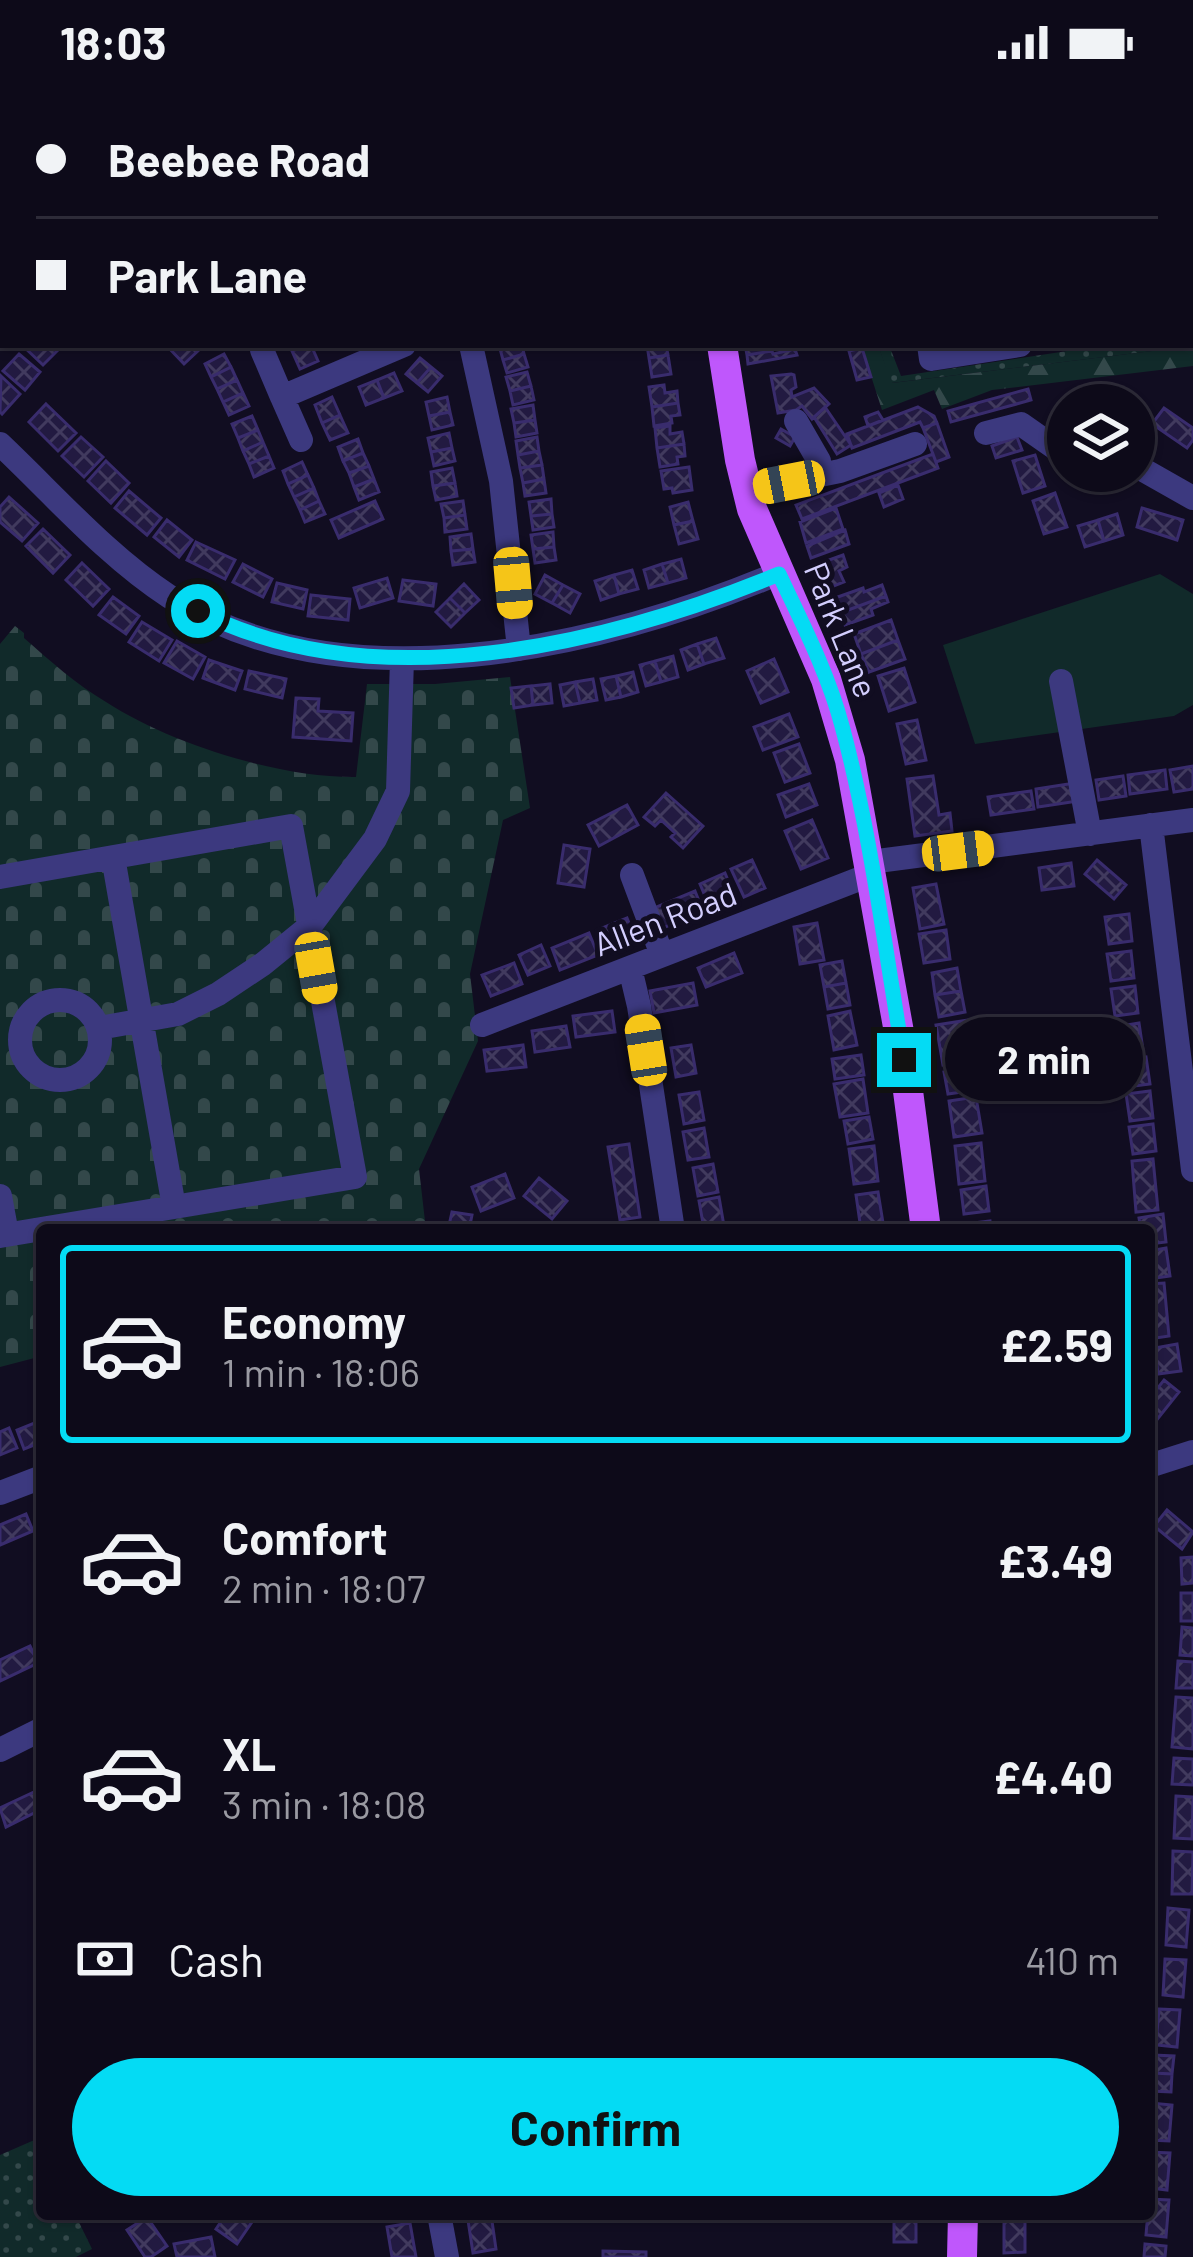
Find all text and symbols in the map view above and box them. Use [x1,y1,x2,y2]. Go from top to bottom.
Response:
text: 18:03 [60,15,167,69]
text: Beebee Road [108,132,370,186]
text: Park Lane [108,248,307,302]
map controls [1047,384,1155,492]
button: layers [1047,384,1155,492]
car [750,457,828,507]
car [492,546,534,620]
street label: Park Lane [797,556,887,703]
route start [171,584,225,638]
car [920,829,996,873]
street label: Allen Road [587,872,742,964]
car [292,929,340,1007]
car [623,1012,669,1088]
callout: 2 min [946,1018,1144,1102]
route end [877,1033,931,1087]
text: 2 min [997,1035,1091,1082]
icon: car [78,1290,186,1398]
text: Economy [222,1294,406,1348]
text: £2.59 [1000,1317,1113,1371]
text: 1 min · 18:06 [222,1348,420,1395]
icon: car [78,1506,186,1614]
text: Comfort [222,1510,388,1564]
text: £3.49 [998,1533,1113,1587]
text: 2 min · 18:07 [222,1564,425,1611]
icon: car [78,1722,186,1830]
text: XL [222,1726,276,1780]
text: £4.40 [993,1749,1113,1803]
text: 3 min · 18:08 [222,1780,426,1827]
icon: cash [72,1926,138,1992]
text: Cash [168,1932,264,1986]
text: 410 m [1025,1936,1119,1983]
button: Confirm [72,2058,1119,2196]

